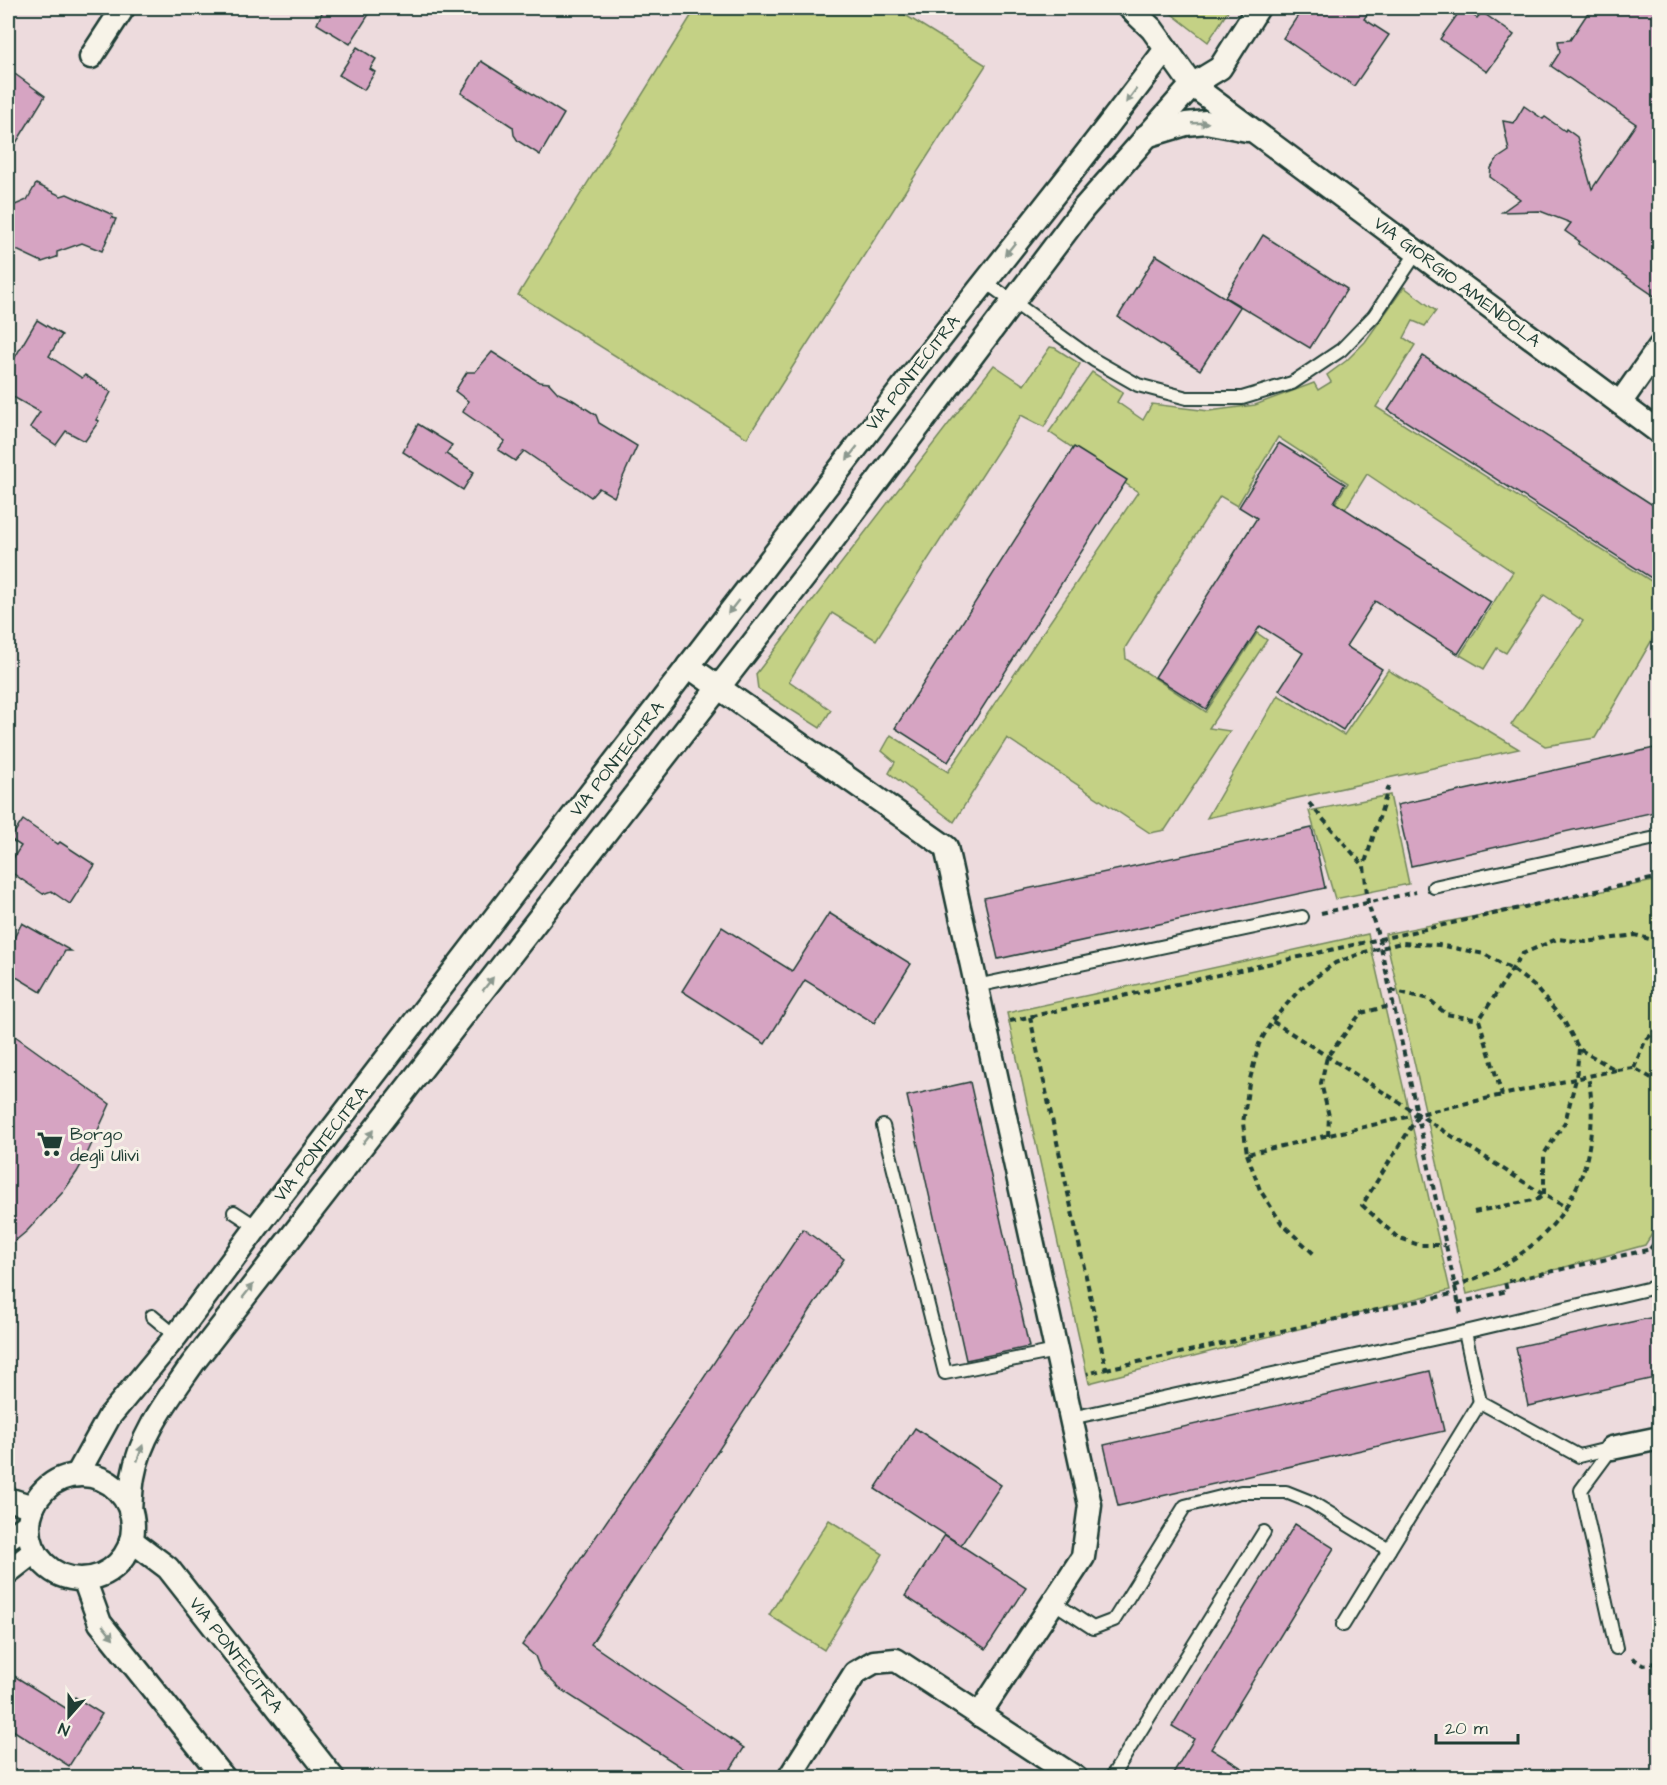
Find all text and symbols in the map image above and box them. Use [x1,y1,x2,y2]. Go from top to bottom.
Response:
one-way arrow [1126,88,1138,103]
one-way arrow [1190,118,1209,128]
street label: VIA GIORGIO AMENDOLA [1368,211,1546,353]
one-way arrow [1005,241,1017,256]
street label: VIA PONTECITRA [860,310,966,436]
one-way arrow [847,445,859,460]
one-way arrow [727,599,740,615]
street label: VIA PONTECITRA [564,696,670,822]
one-way arrow [482,976,494,991]
street label: VIA PONTECITRA [268,1081,374,1207]
place label: Borgo degli Ulivi [70,1122,139,1169]
supermarket icon: Borgo degli Ulivi [35,1129,65,1159]
one-way arrow [362,1130,374,1145]
one-way arrow [242,1284,254,1299]
one-way arrow [136,1443,146,1461]
street label: VIA PONTECITRA [183,1592,289,1718]
one-way arrow [101,1624,114,1640]
north arrow [39,1686,99,1746]
scale bar [1436,1707,1518,1745]
text: 20 m [1445,1716,1488,1741]
text: N [55,1717,73,1741]

